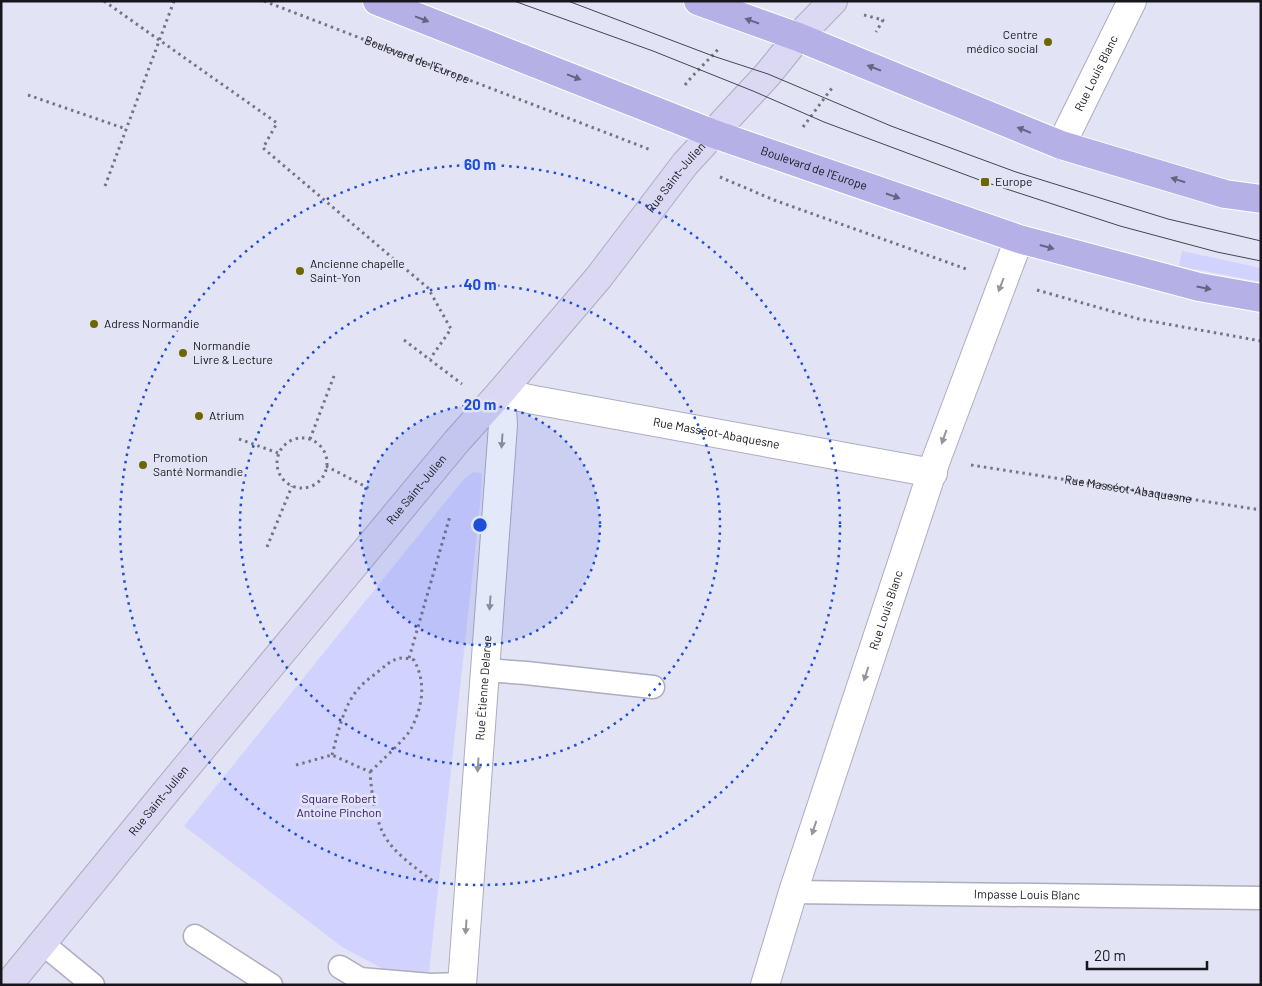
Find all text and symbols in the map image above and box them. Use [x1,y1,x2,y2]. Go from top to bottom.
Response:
one-way arrow [415,16,430,23]
one-way arrow [744,17,759,24]
place label: Centre médico social [967,27,1038,55]
street label: Boulevard de l'Europe [363,32,472,86]
street label: Rue Louis Blanc [1071,33,1120,113]
marker: Centre médico social [1042,36,1054,48]
one-way arrow [866,64,881,72]
one-way arrow [567,74,581,82]
one-way arrow [1016,126,1031,134]
street label: Rue Saint-Julien [643,139,708,215]
street label: Boulevard de l'Europe [759,143,869,192]
text: 60 m [464,155,496,173]
place label: Europe [995,174,1032,188]
marker: Europe [979,176,991,188]
one-way arrow [1171,176,1186,184]
one-way arrow [885,192,900,200]
one-way arrow [1039,243,1054,251]
place label: Ancienne chapelle Saint-Yon [310,256,405,284]
marker: Ancienne chapelle Saint-Yon [294,265,306,277]
text: 40 m [463,275,497,293]
one-way arrow [997,277,1004,292]
one-way arrow [1196,284,1212,292]
place label: Adress Normandie [104,316,200,330]
marker: Adress Normandie [88,318,100,330]
place label: Normandie Livre & Lecture [193,338,273,366]
marker: Normandie Livre & Lecture [177,347,189,359]
text: 20 m [464,395,496,413]
place label: Atrium [209,408,244,422]
marker: Atrium [193,410,205,422]
street label: Rue Masséot-Abaquesne [652,414,781,451]
one-way arrow [940,430,948,445]
one-way arrow [498,433,506,449]
place label: Promotion Santé Normandie [153,450,243,478]
street label: Rue Saint-Julien [383,451,449,527]
marker: Promotion Santé Normandie [137,459,149,471]
street label: Rue Masséot-Abaquesne [1064,472,1193,505]
centre of rings [471,516,489,534]
street label: Rue Louis Blanc [866,568,905,651]
one-way arrow [486,595,494,611]
street label: Rue Étienne Delarue [472,635,494,741]
one-way arrow [861,667,869,682]
one-way arrow [474,757,482,773]
street label: Rue Saint-Julien [125,762,191,838]
park label: Square Robert Antoine Pinchon [297,791,381,819]
one-way arrow [810,821,818,836]
street label: Impasse Louis Blanc [974,886,1080,902]
one-way arrow [462,919,470,935]
scale bar [1087,938,1207,970]
text: 20 m [1094,946,1126,964]

